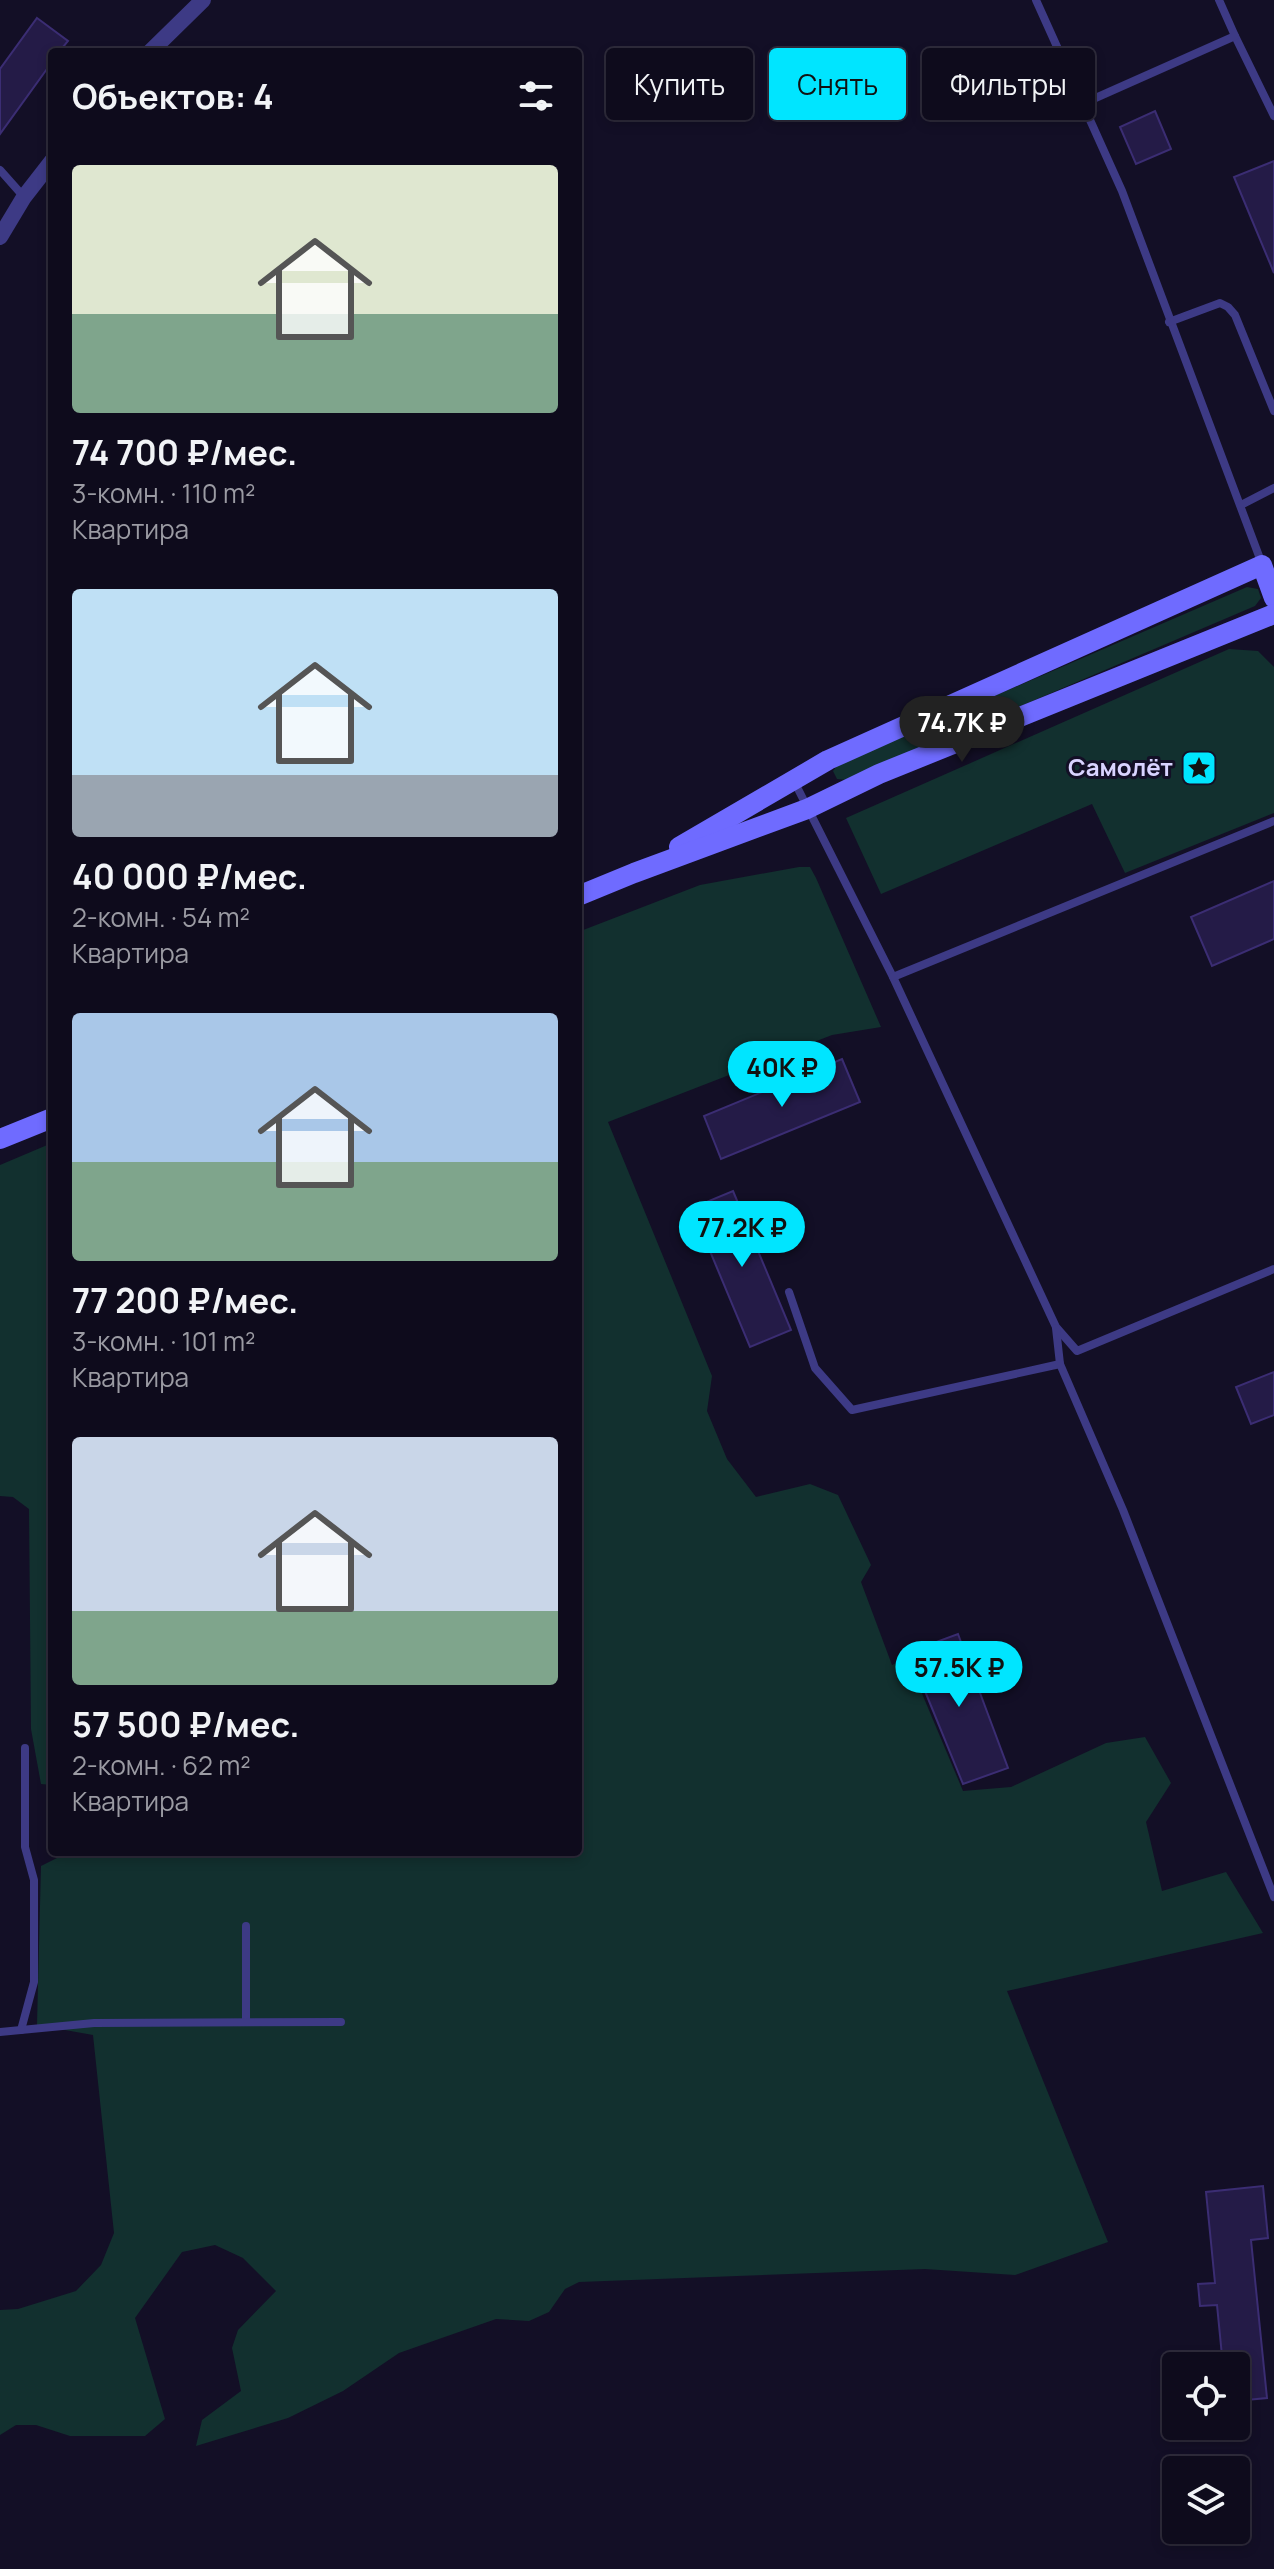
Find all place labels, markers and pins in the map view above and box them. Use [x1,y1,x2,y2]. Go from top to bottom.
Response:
pin: 74.7K ₽ [888,696,1036,764]
place icon: Самолёт [1180,749,1218,787]
place label: Самолёт [1068,750,1173,783]
pin: 40K ₽ [726,1041,838,1109]
pin: 77.2K ₽ [668,1201,816,1269]
pin: 57.5K ₽ [885,1641,1033,1709]

